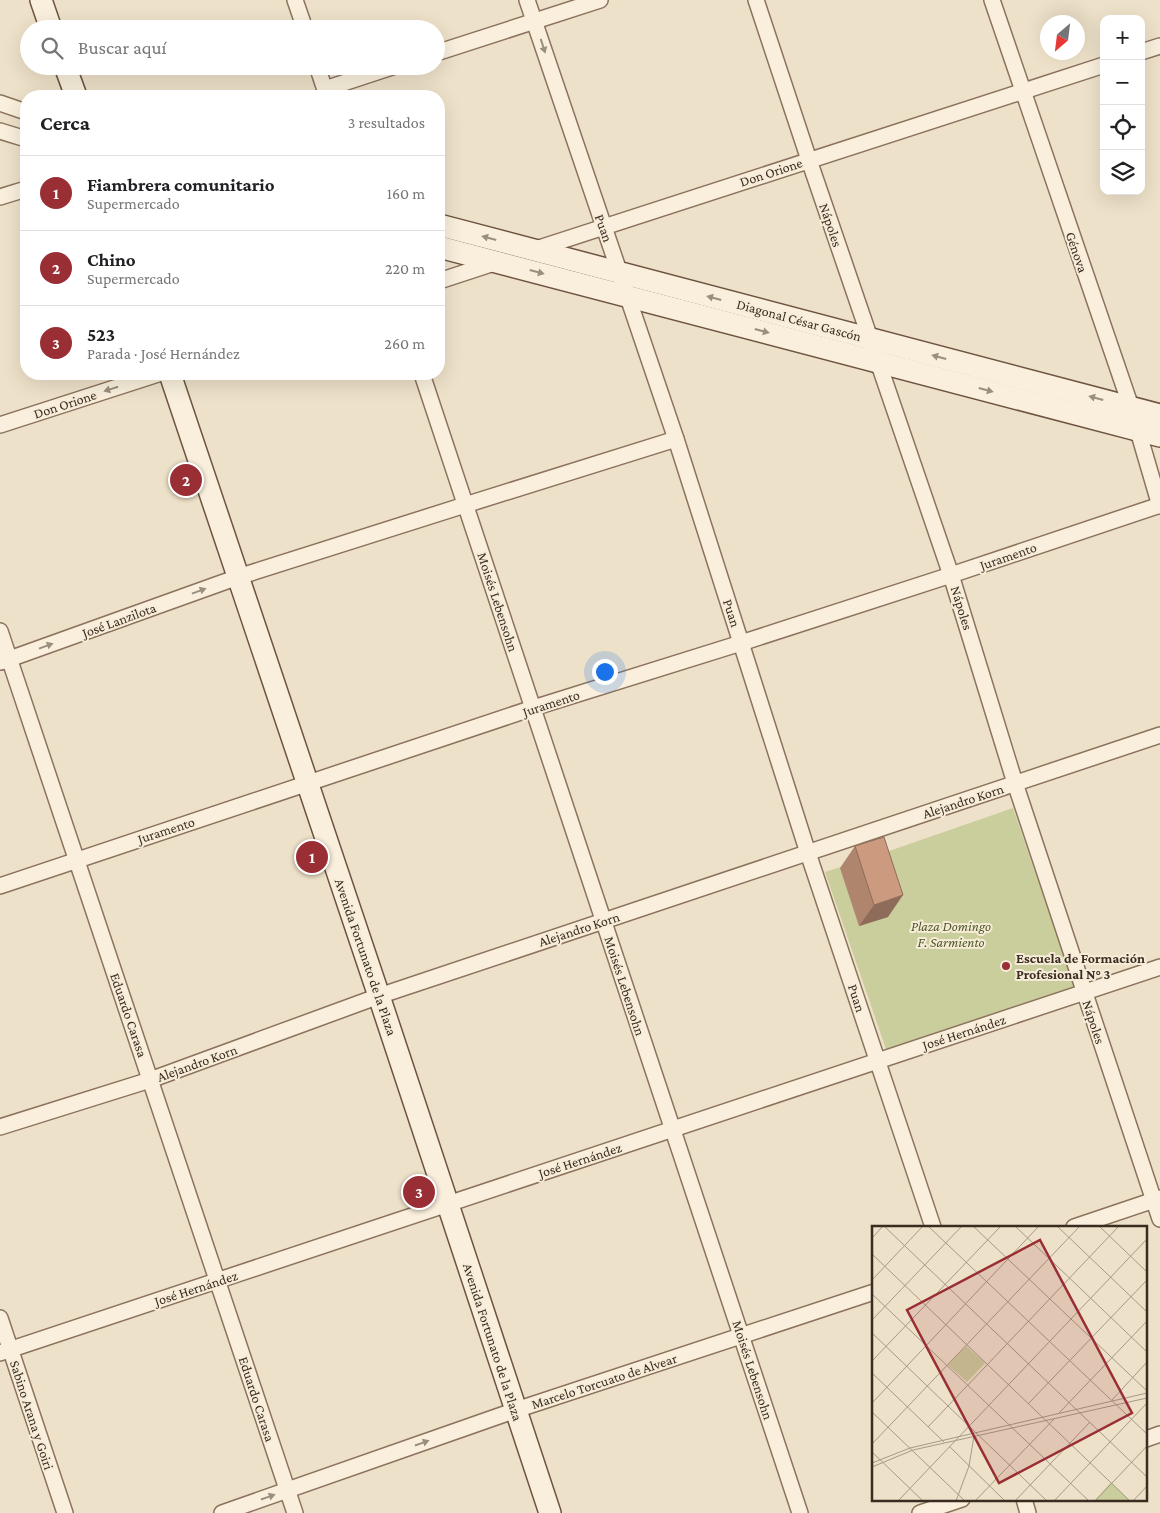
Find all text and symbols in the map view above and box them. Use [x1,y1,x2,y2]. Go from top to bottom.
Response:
north arrow [1040,15,1085,60]
map controls [1100,15,1145,195]
button: + [1100,15,1145,60]
search box [20,20,445,75]
icon: search [38,34,66,62]
text: Buscar aquí [78,37,167,58]
one-way arrow [540,39,548,54]
button: − [1100,60,1145,105]
button: locate [1100,105,1145,150]
text: Cerca [40,111,90,135]
text: 3 resultados [348,114,425,131]
button: layers [1100,150,1145,195]
street label: Don Orione [738,154,804,190]
text: Fiambrera comunitario [87,174,275,195]
text: 1 [53,185,59,202]
text: 160 m [387,185,425,202]
text: Supermercado [87,195,180,212]
street label: Nápoles [816,201,846,249]
street label: Puan [592,212,617,245]
street label: Génova [1063,229,1092,275]
one-way arrow [481,234,496,242]
text: Chino [87,249,136,270]
text: 2 [52,260,60,277]
text: 220 m [385,260,425,277]
one-way arrow [529,269,544,277]
text: Supermercado [87,270,180,287]
one-way arrow [706,293,721,301]
street label: Diagonal César Gascón [735,296,864,344]
text: 523 [87,324,115,345]
one-way arrow [754,328,769,336]
text: 3 [52,335,60,352]
text: 260 m [384,335,425,352]
text: Parada · José Hernández [87,345,240,362]
one-way arrow [931,352,946,360]
street label: Don Orione [32,386,98,422]
one-way arrow [104,386,119,393]
one-way arrow [979,387,994,395]
one-way arrow [1088,394,1103,402]
pin: 2 [170,461,202,499]
street label: Juramento [976,539,1039,574]
street label: Moisés Lebensohn [474,550,522,654]
street label: Nápoles [948,584,976,632]
one-way arrow [192,587,207,595]
street label: Puan [720,597,744,629]
street label: José Lanzilota [78,599,159,641]
one-way arrow [39,642,54,650]
your location [592,659,618,685]
street label: Juramento [518,686,582,720]
street label: Alejandro Korn [920,780,1006,823]
street label: Juramento [133,813,197,847]
pin: 1 [296,838,328,876]
street label: Avenida Fortunato de la Plaza [332,876,401,1038]
street label: Alejandro Korn [536,908,622,951]
park label: Plaza Domingo F. Sarmiento [911,918,991,950]
street label: Moisés Lebensohn [601,934,649,1038]
place label: Escuela de Formación Profesional N° 3 [1016,950,1145,982]
marker: Escuela de Formación Profesional N° 3 [1000,960,1012,972]
street label: Eduardo Carasa [107,971,151,1060]
street label: Puan [845,982,869,1014]
street label: Nápoles [1079,998,1109,1046]
street label: José Hernández [918,1011,1008,1054]
street label: Alejandro Korn [155,1041,240,1086]
street label: José Hernández [534,1139,624,1182]
pin: 3 [403,1173,435,1211]
inset map [872,1226,1148,1500]
street label: Avenida Fortunato de la Plaza [460,1261,526,1423]
street label: José Hernández [150,1267,240,1310]
street label: Moisés Lebensohn [729,1318,777,1422]
street label: Marcelo Torcuato de Alvear [529,1350,679,1412]
street label: Eduardo Carasa [236,1355,278,1444]
street label: Sabino Arana y Goiri [7,1358,57,1472]
one-way arrow [414,1439,429,1446]
one-way arrow [261,1493,276,1501]

